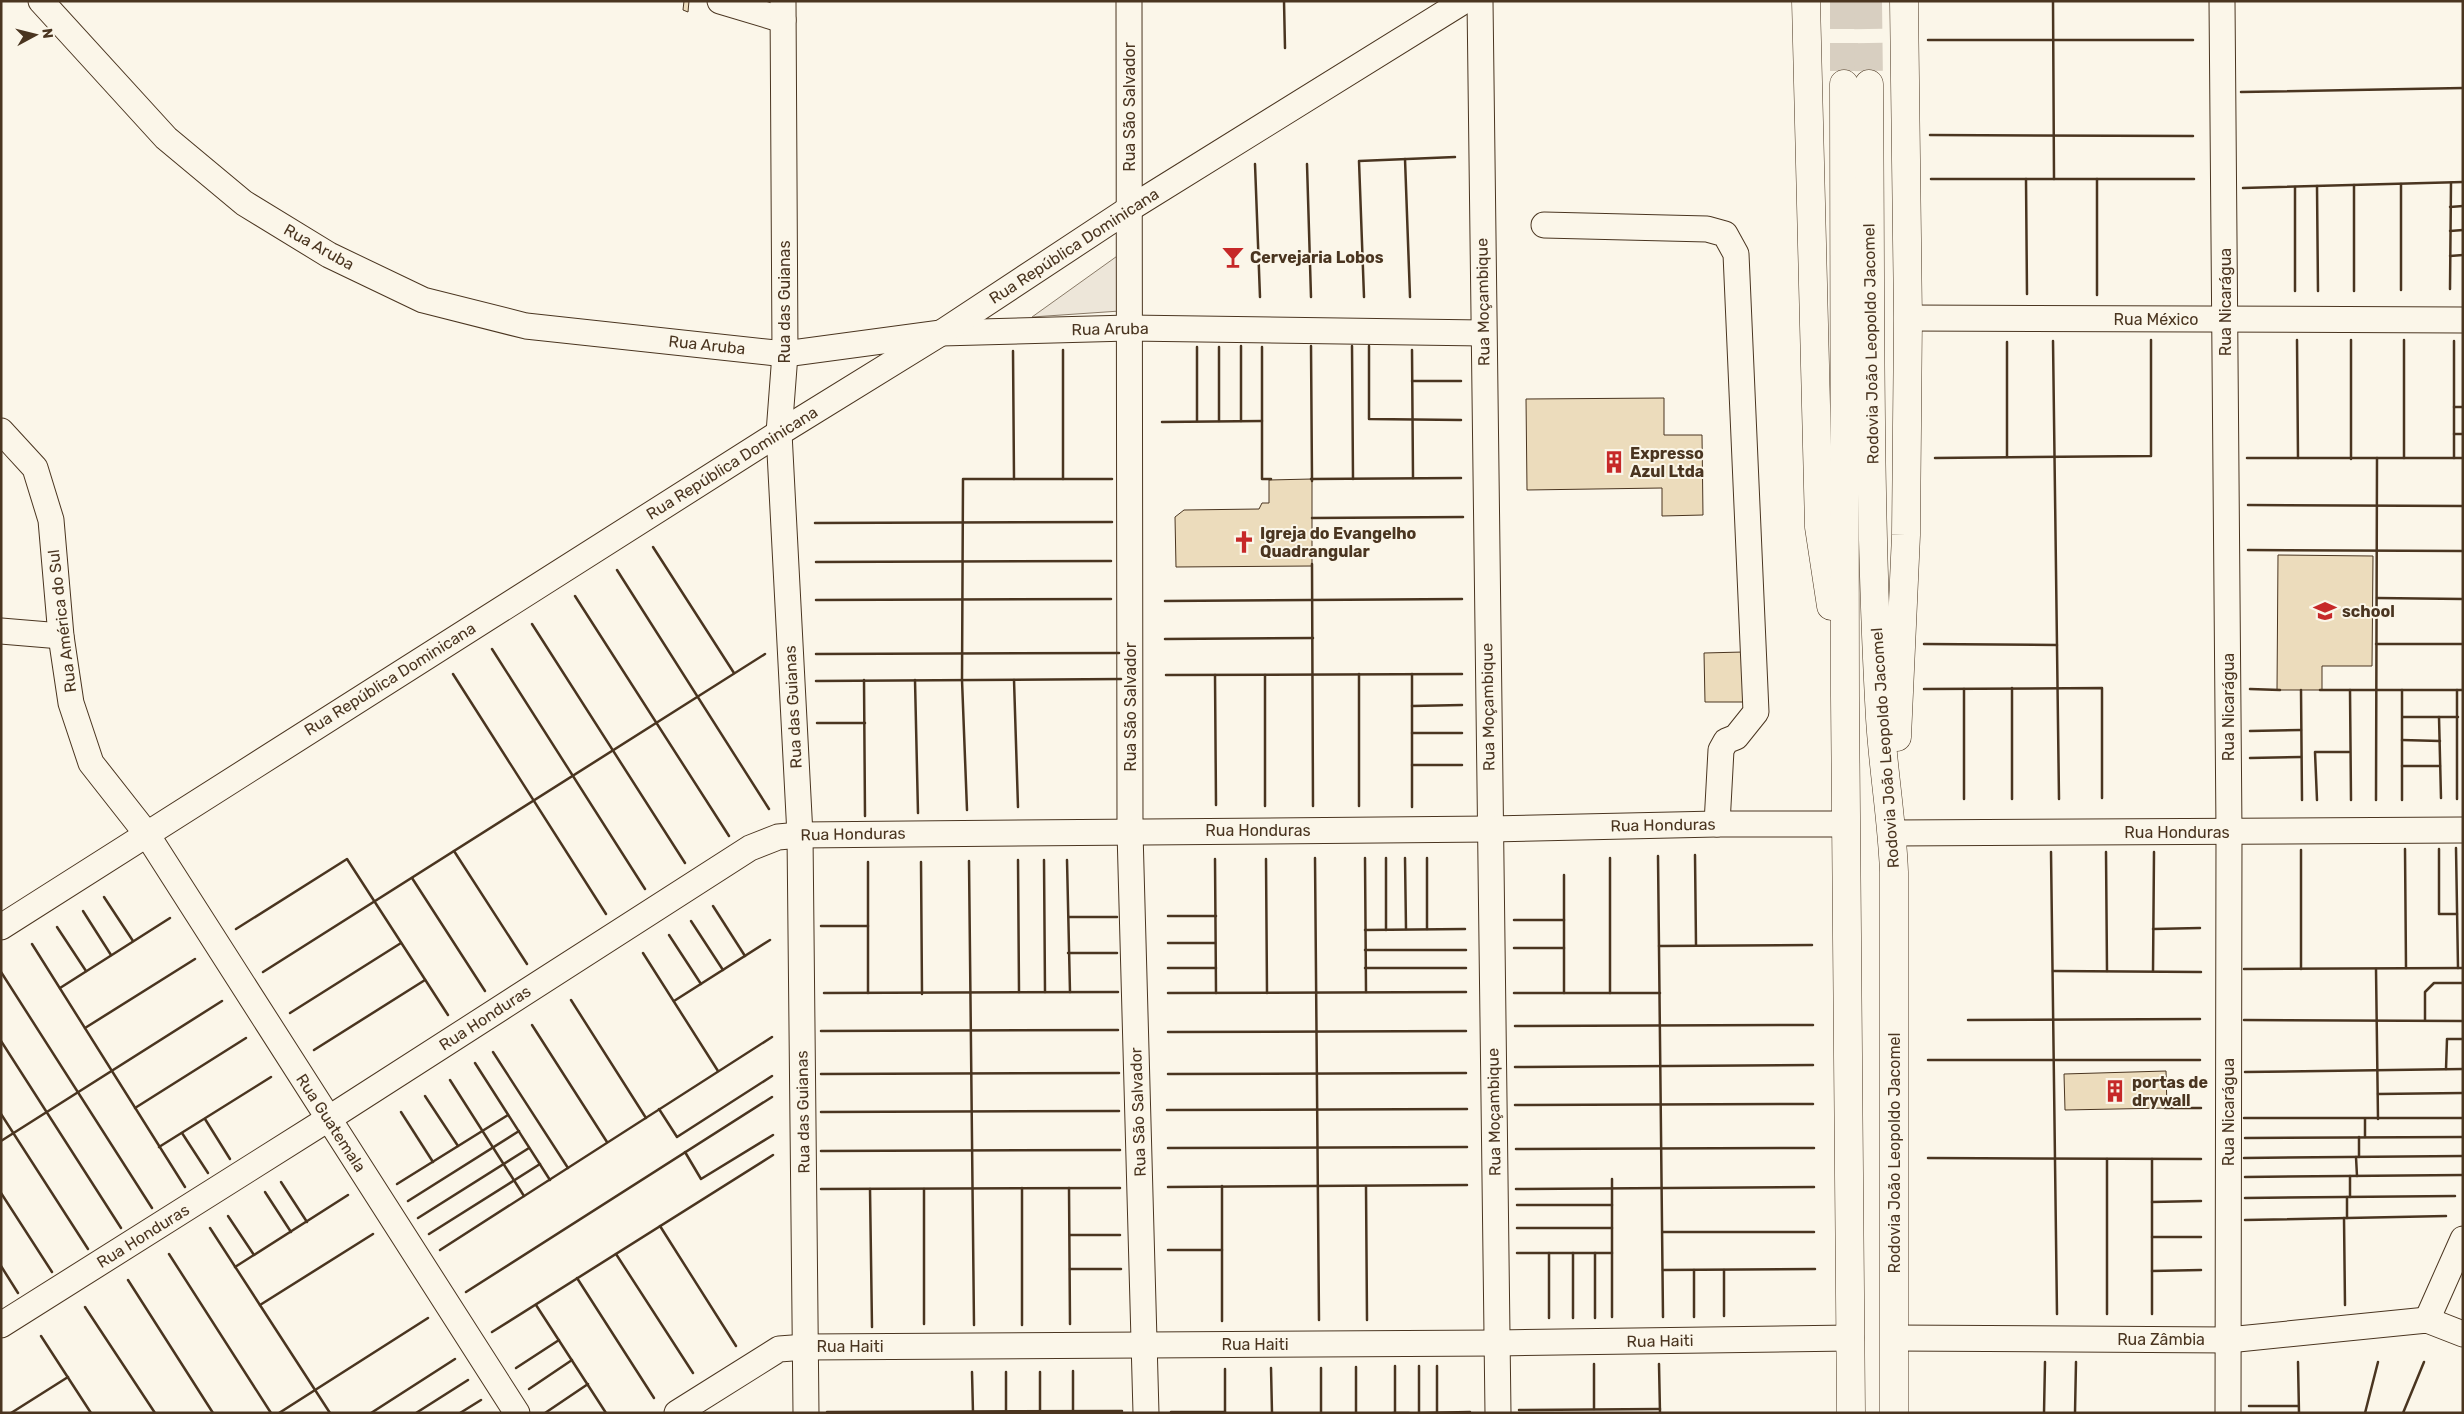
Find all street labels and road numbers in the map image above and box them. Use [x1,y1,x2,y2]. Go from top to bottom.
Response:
street label: Rua São Salvador [1120,42,1139,172]
street label: Rua República Dominicana [986,184,1162,308]
street label: Rua Aruba [281,220,357,274]
street label: Rodovia João Leopoldo Jacomel [1859,223,1883,465]
street label: Rua Moçambique [1472,238,1494,366]
street label: Rua das Guianas [775,240,794,364]
street label: Rua Nicarágua [2216,248,2235,356]
street label: Rua México [2114,310,2198,329]
street label: Rua Aruba [1071,319,1149,339]
street label: Rua Aruba [668,332,746,358]
street label: Rua República Dominicana [643,402,821,524]
street label: Rua América do Sul [44,548,80,694]
street label: Rua República Dominicana [301,618,479,740]
street label: Rodovia João Leopoldo Jacomel [1867,627,1903,869]
street label: Rua São Salvador [1121,642,1140,772]
street label: Rua Moçambique [1477,643,1499,771]
street label: Rua das Guianas [780,645,806,769]
street label: Rua Nicarágua [2219,653,2238,761]
street label: Rua Honduras [1610,815,1716,835]
street label: Rua Honduras [1205,821,1311,840]
street label: Rua Honduras [2124,823,2230,842]
street label: Rua Honduras [800,824,906,844]
street label: Rua Honduras [436,981,534,1055]
street label: Rodovia João Leopoldo Jacomel [1885,1033,1904,1273]
street label: Rua São Salvador [1126,1047,1150,1177]
street label: Rua Moçambique [1483,1048,1505,1176]
street label: Rua das Guianas [792,1050,814,1174]
street label: Rua Nicarágua [2219,1058,2238,1166]
street label: Rua Guatemala [292,1070,370,1176]
street label: Rua Honduras [93,1200,193,1272]
street label: Rua Zâmbia [2117,1330,2205,1349]
street label: Rua Haiti [1626,1331,1694,1351]
street label: Rua Haiti [1221,1335,1289,1354]
street label: Rua Haiti [816,1337,884,1356]

